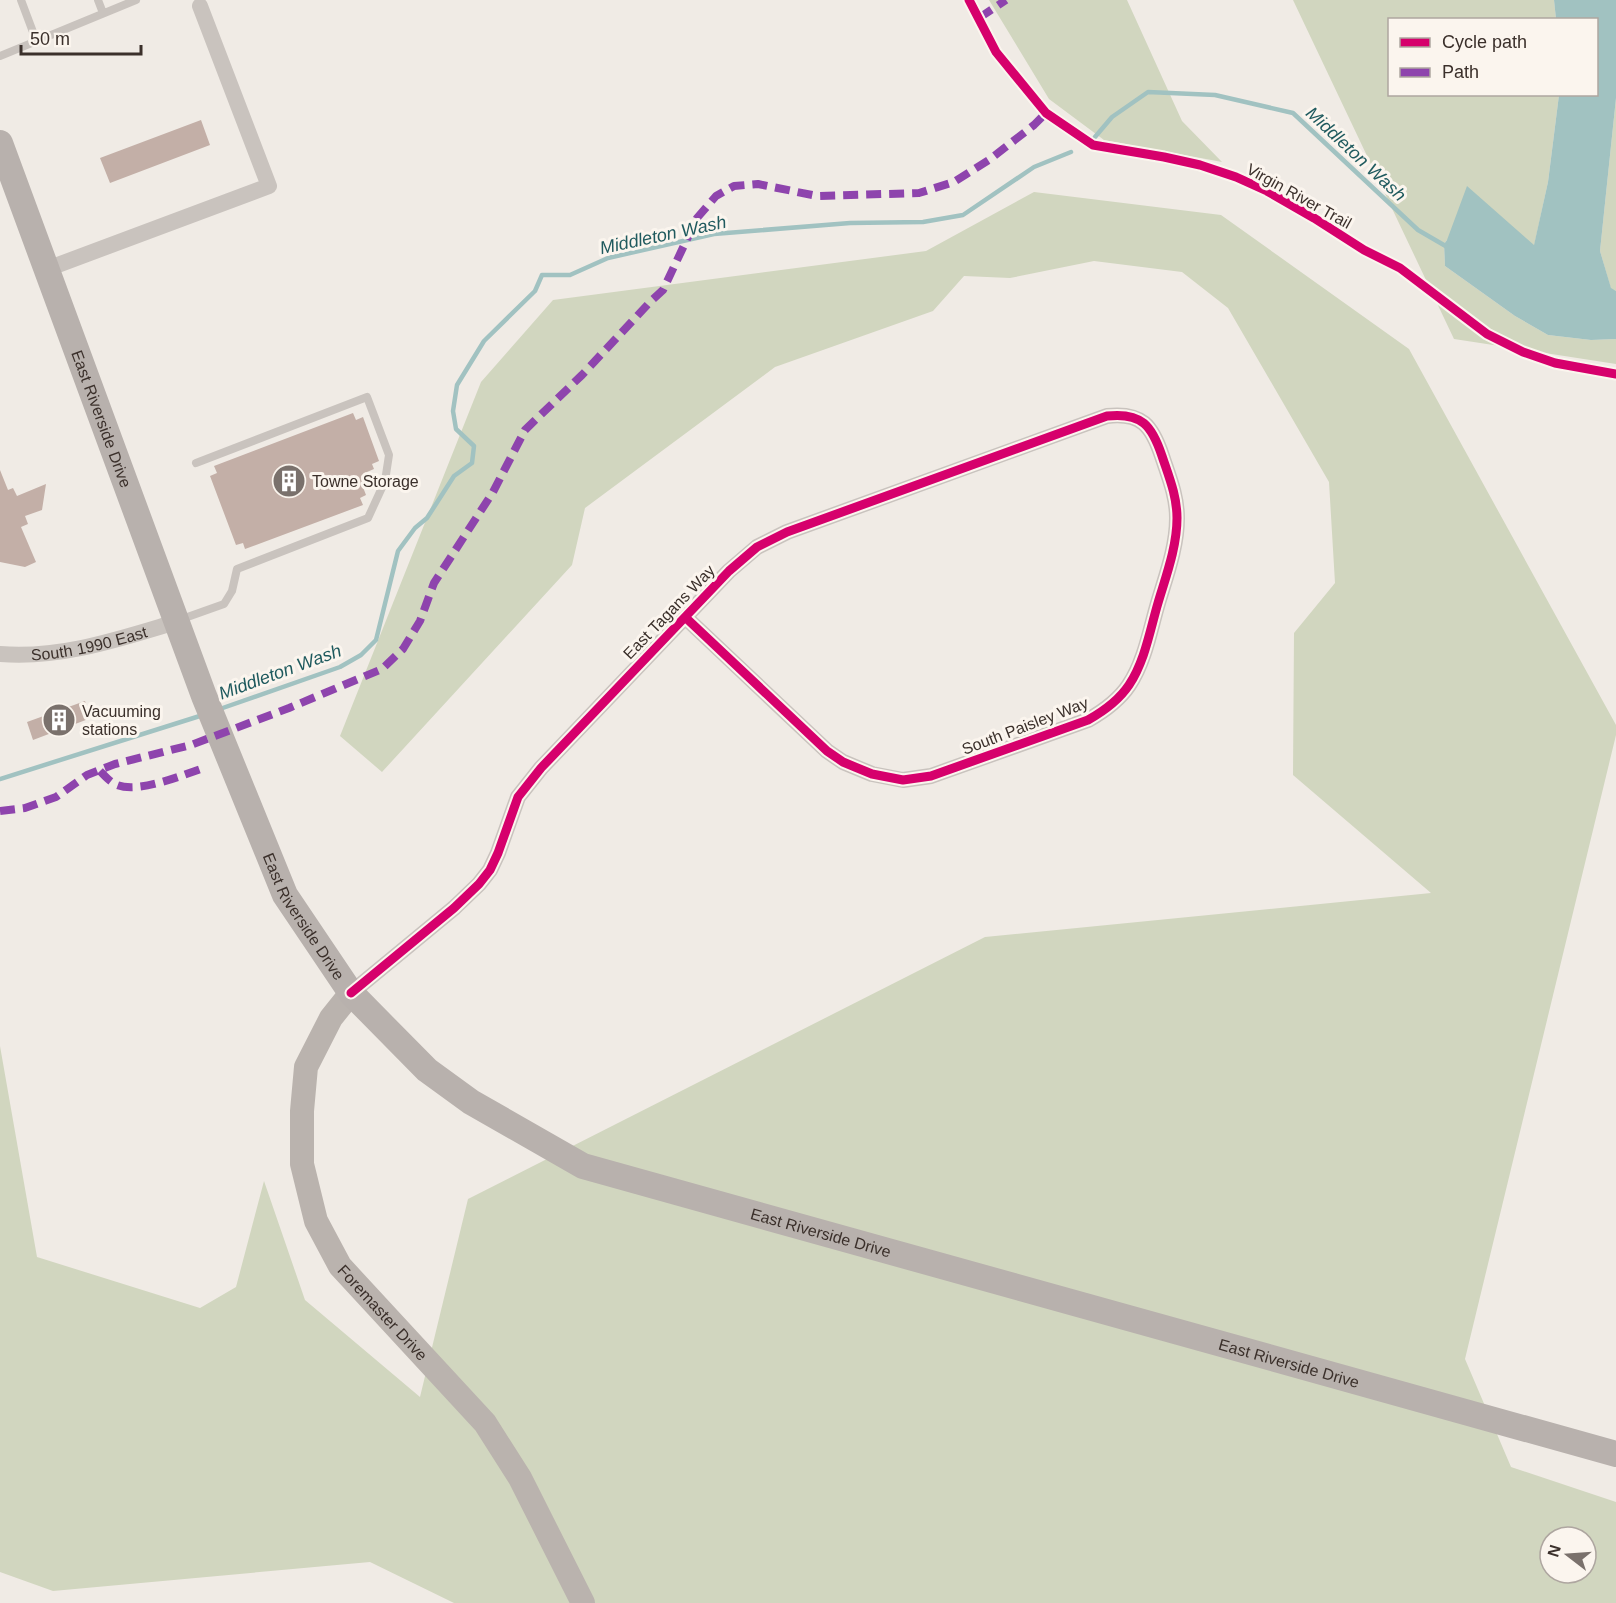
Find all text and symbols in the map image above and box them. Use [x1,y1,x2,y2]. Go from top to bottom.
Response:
scale bar [21,18,141,56]
legend [1388,18,1598,96]
text: 50 m [30,29,70,49]
text: Cycle path [1442,32,1527,52]
text: Path [1442,62,1479,82]
water label: Middleton Wash [1302,103,1410,205]
street label: Virgin River Trail [1244,160,1354,232]
water label: Middleton Wash [598,212,728,258]
street label: East Riverside Drive [69,348,135,490]
building icon: Towne Storage [271,463,307,499]
place label: Towne Storage [312,473,419,490]
street label: East Tagans Way [620,562,718,662]
street label: South 1990 East [30,623,149,663]
water label: Middleton Wash [216,641,344,703]
street label: South Paisley Way [960,694,1090,758]
building icon: Vacuuming stations [41,702,77,738]
place label: Vacuuming stations [82,703,161,738]
street label: East Riverside Drive [260,850,348,983]
street label: East Riverside Drive [749,1205,893,1260]
street label: Foremaster Drive [335,1261,431,1364]
street label: East Riverside Drive [1217,1335,1361,1391]
north arrow [1538,1525,1598,1585]
text: N [1544,1543,1564,1559]

